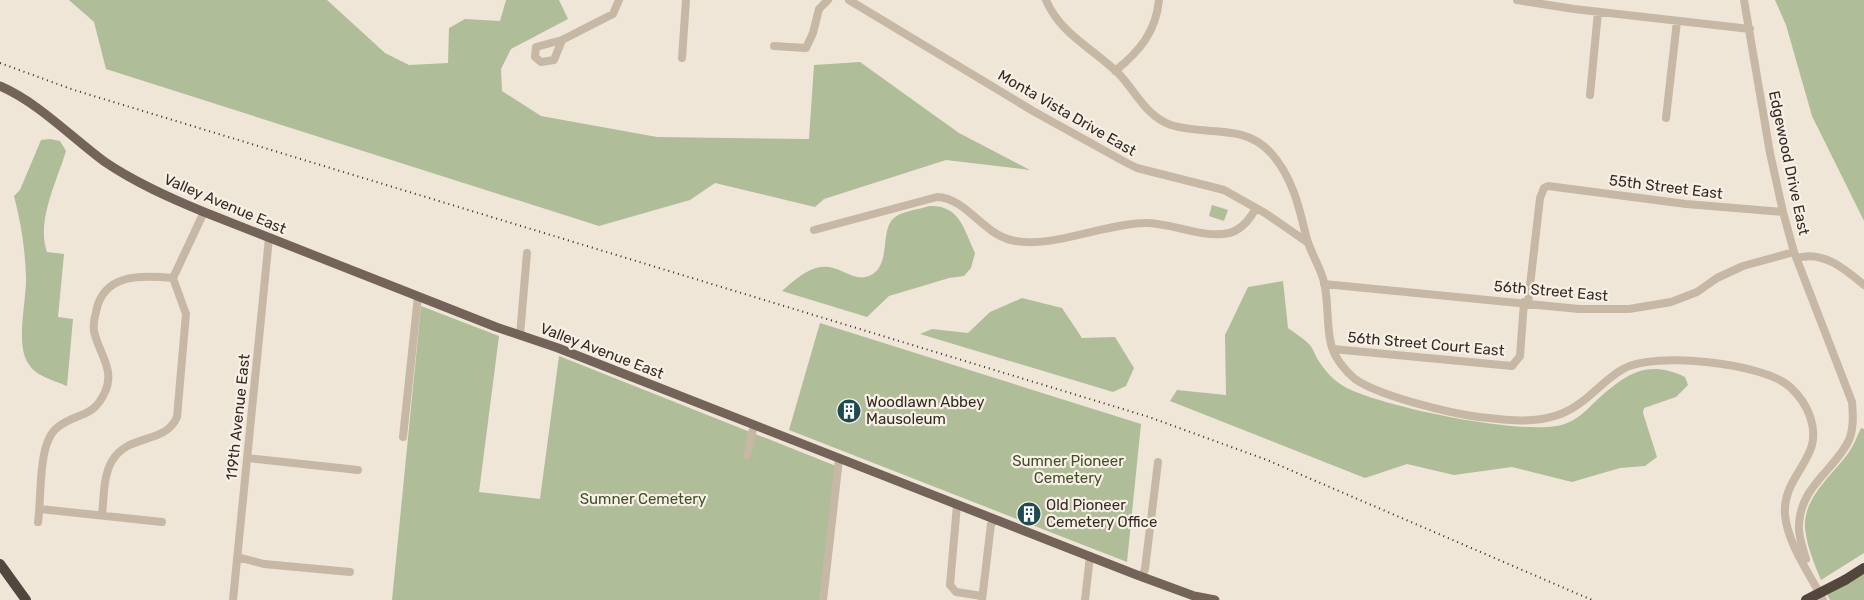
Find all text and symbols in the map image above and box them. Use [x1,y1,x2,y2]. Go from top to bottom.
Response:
street label: Monta Vista Drive East [995,66,1139,160]
street label: Edgewood Drive East [1765,89,1813,237]
street label: Valley Avenue East [161,170,289,238]
street label: 55th Street East [1608,171,1724,203]
street label: 56th Street East [1493,277,1609,305]
street label: Valley Avenue East [538,319,666,383]
street label: 56th Street Court East [1347,328,1505,360]
street label: 119th Avenue East [222,353,254,481]
place label: Woodlawn Abbey Mausoleum [866,393,984,428]
building icon: Woodlawn Abbey Mausoleum [836,398,862,424]
park label: Sumner Pioneer Cemetery [1012,452,1124,487]
park label: Sumner Cemetery [580,490,706,508]
place label: Old Pioneer Cemetery Office [1046,496,1157,531]
building icon: Old Pioneer Cemetery Office [1016,501,1042,527]

